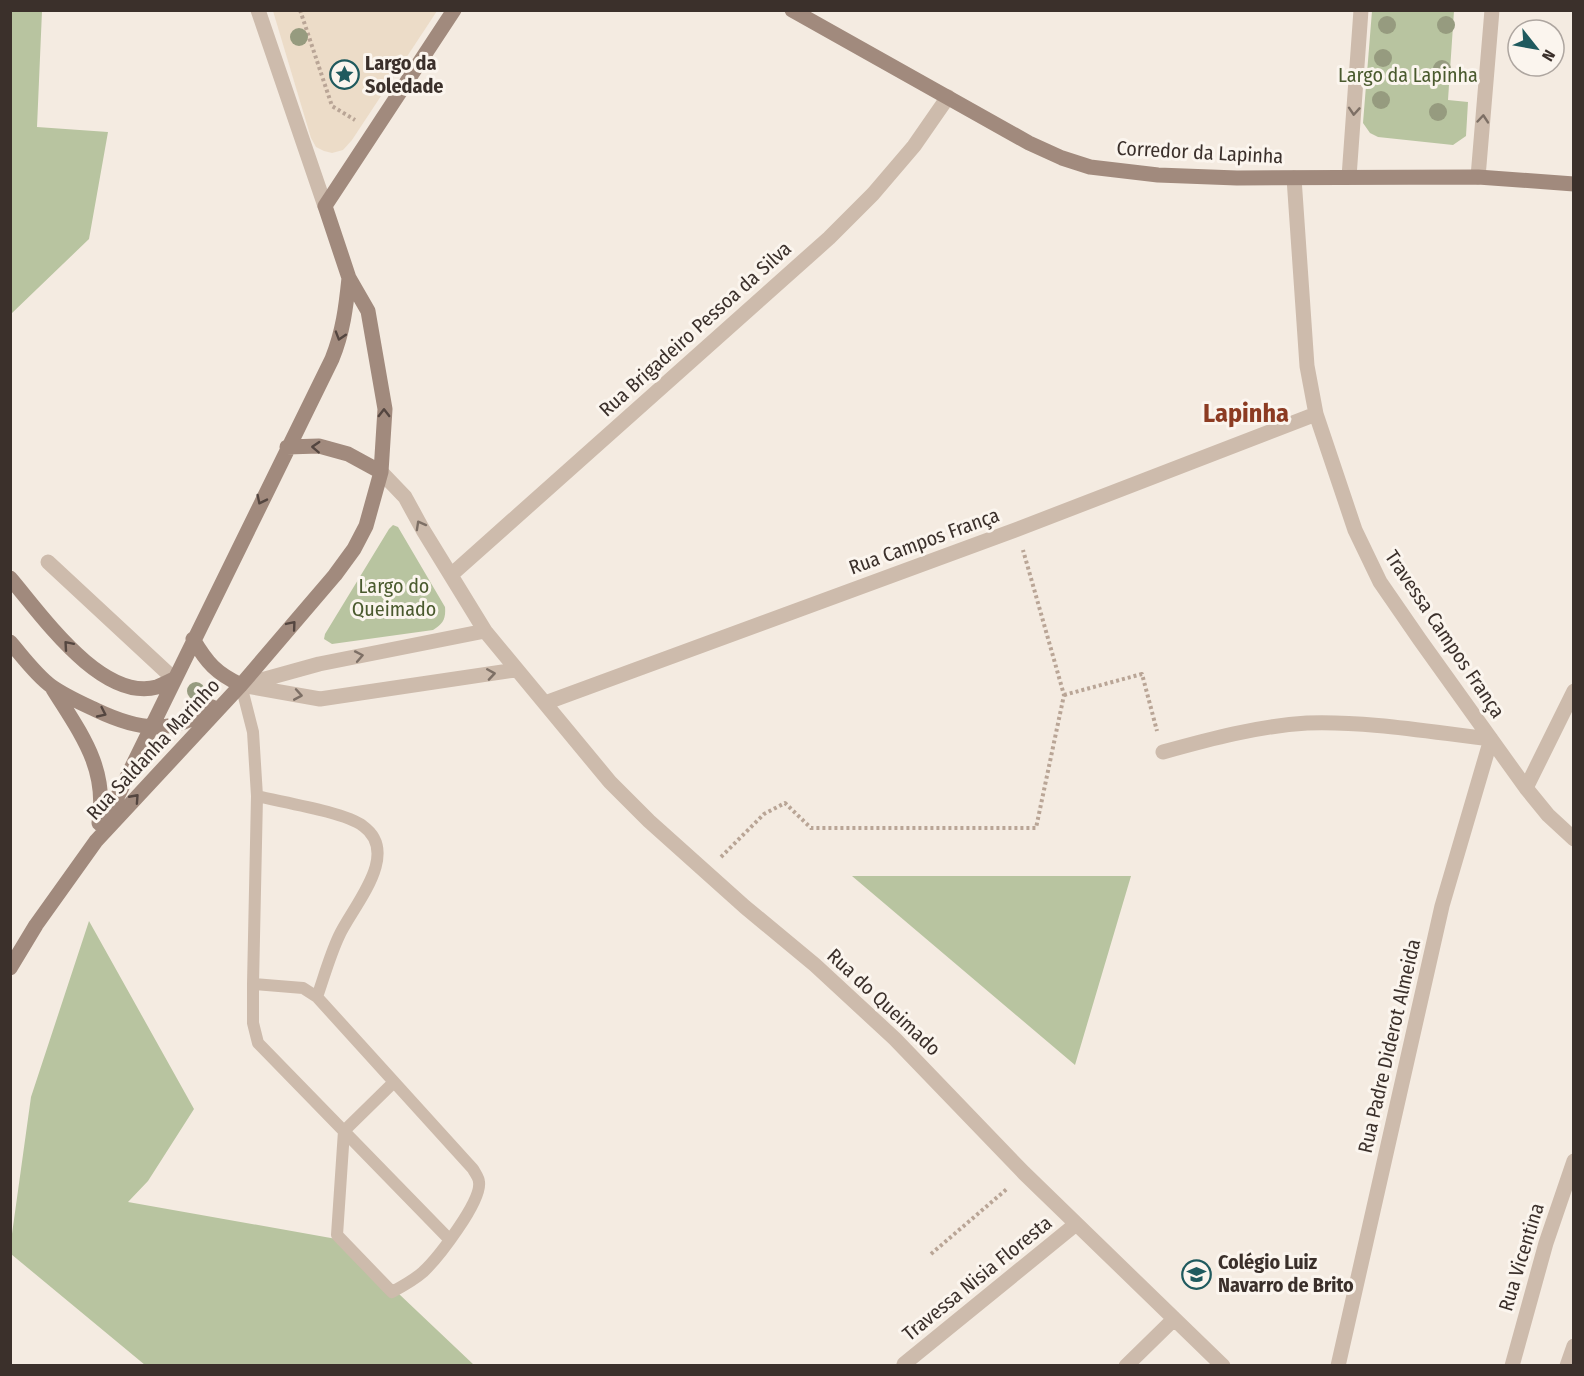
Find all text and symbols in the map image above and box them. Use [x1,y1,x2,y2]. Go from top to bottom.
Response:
north arrow [1506,18,1566,78]
text: N [1538,46,1559,64]
place label: Largo da Soledade [365,51,443,98]
place icon: Largo da Soledade [328,58,360,90]
park label: Largo da Lapinha [1338,63,1478,87]
one-way arrow [1347,106,1360,115]
one-way arrow [1476,114,1489,123]
street label: Corredor da Lapinha [1116,136,1284,168]
street label: Rua Brigadeiro Pessoa da Silva [594,236,796,422]
one-way arrow [335,330,347,341]
district label: Lapinha [1203,398,1289,429]
one-way arrow [378,409,390,418]
one-way arrow [311,441,320,454]
one-way arrow [257,493,268,504]
street label: Rua Campos França [846,503,1002,579]
one-way arrow [416,521,427,531]
street label: Travessa Campos França [1380,546,1510,722]
park label: Largo do Queimado [352,574,436,621]
one-way arrow [285,621,296,632]
one-way arrow [64,641,75,652]
one-way arrow [353,650,363,663]
one-way arrow [487,668,496,680]
street label: Rua Saldanha Marinho [81,673,225,825]
one-way arrow [294,689,303,701]
one-way arrow [95,706,106,718]
one-way arrow [128,794,139,805]
street label: Rua Padre Diderot Almeida [1353,937,1425,1155]
street label: Rua do Queimado [822,943,946,1061]
street label: Rua Vicentina [1493,1200,1549,1314]
street label: Travessa Nisia Floresta [898,1210,1056,1346]
place label: Colégio Luiz Navarro de Brito [1218,1250,1354,1297]
school or university icon: Colégio Luiz Navarro de Brito [1181,1258,1213,1290]

